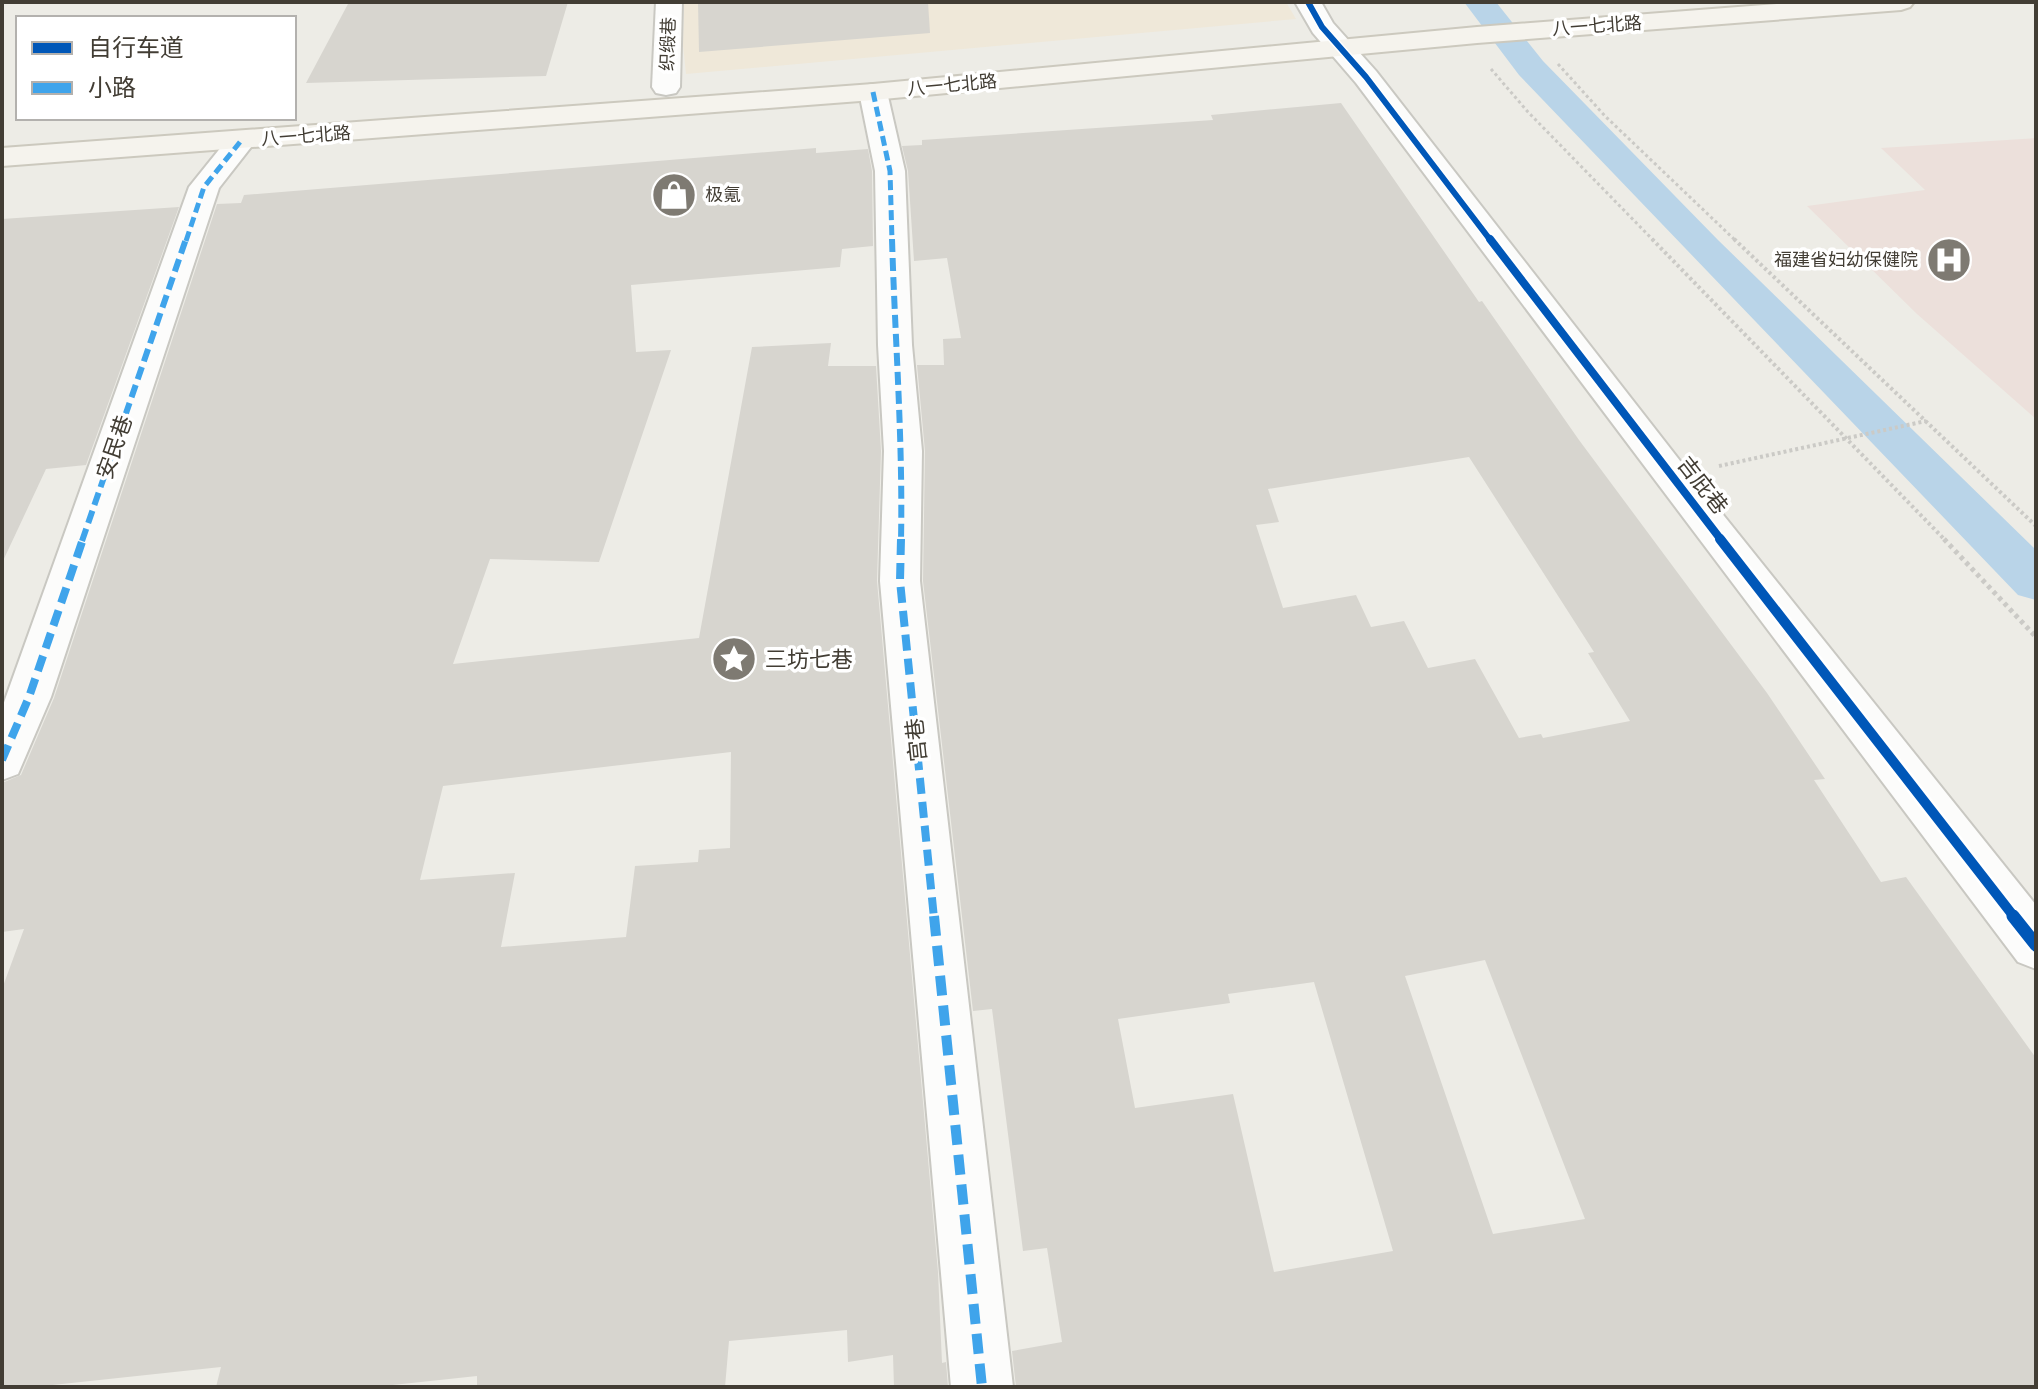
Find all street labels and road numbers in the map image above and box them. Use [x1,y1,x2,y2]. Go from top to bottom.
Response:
street label: 八一七北路 [1551,13,1643,39]
street label: 织缎巷 [657,17,679,71]
street label: 八一七北路 [906,71,998,99]
street label: 八一七北路 [260,123,352,149]
street label: 安民巷 [93,412,136,482]
street label: 吉庇巷 [1673,452,1732,518]
street label: 宫巷 [903,717,930,763]

